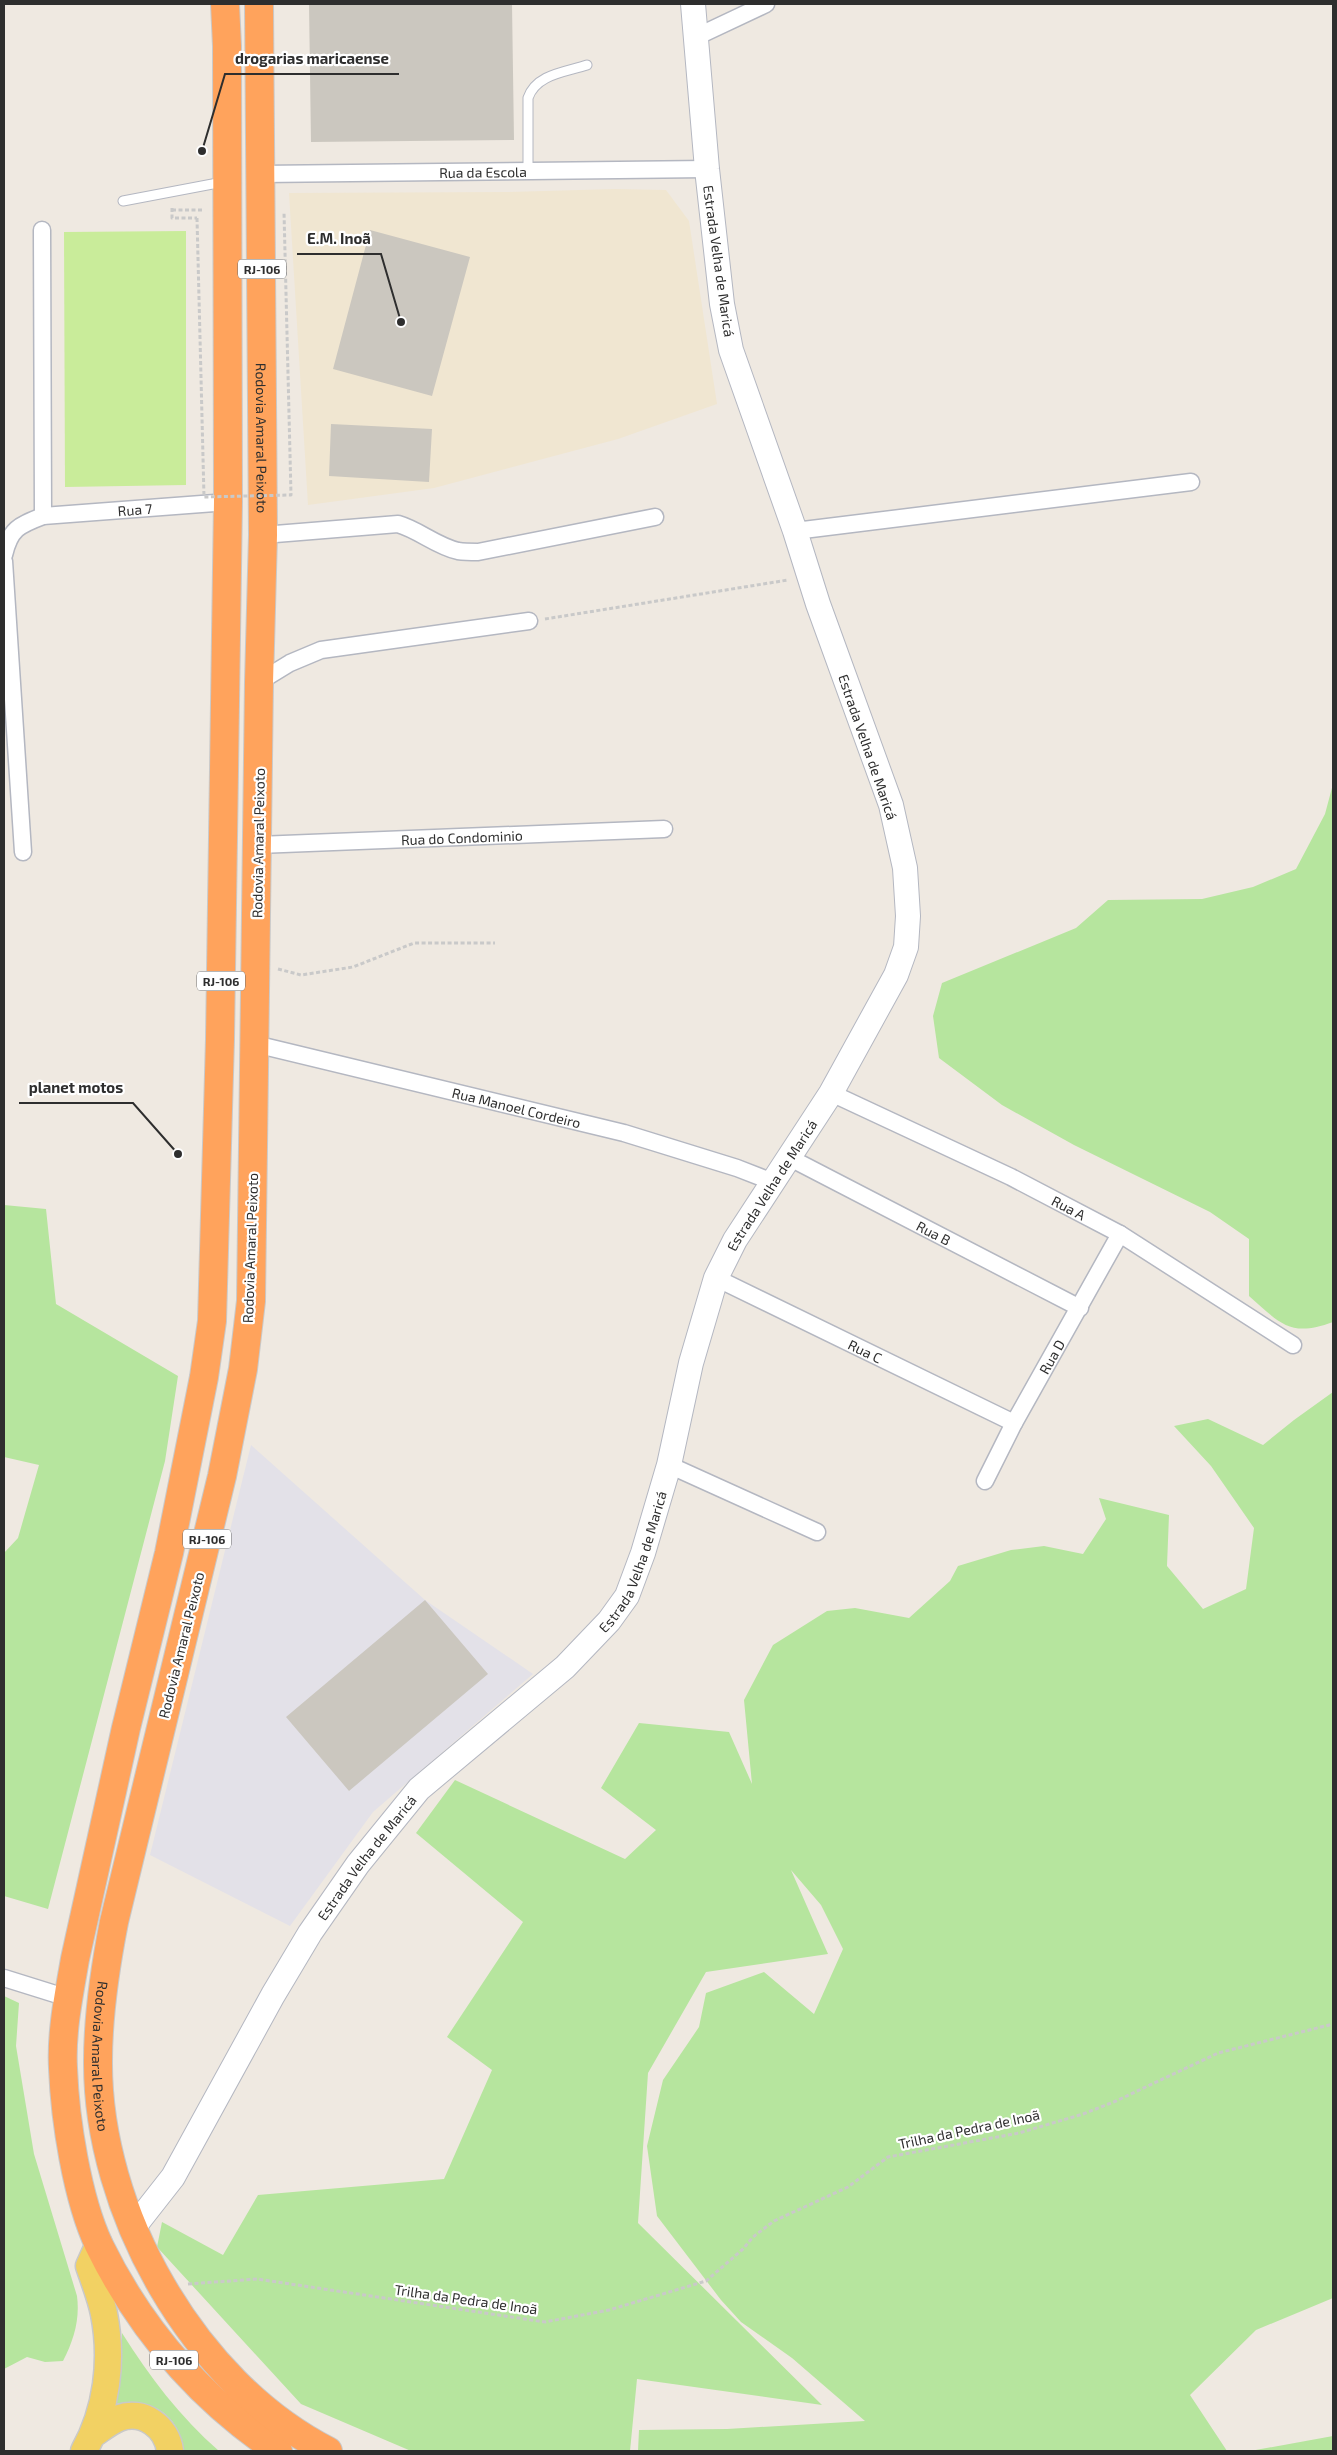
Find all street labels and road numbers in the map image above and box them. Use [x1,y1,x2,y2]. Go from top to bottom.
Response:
street label: Rua da Escola [439,163,527,181]
street label: Estrada Velha de Maricá [700,184,738,338]
road number: RJ-106 [238,260,286,278]
street label: Rodovia Amaral Peixoto [253,363,271,513]
street label: Rua 7 [117,499,153,519]
street label: Estrada Velha de Maricá [835,672,901,822]
street label: Rodovia Amaral Peixoto [248,768,268,918]
street label: Rua do Condominio [401,826,523,848]
road number: RJ-106 [197,971,245,990]
street label: Rua Manoel Cordeiro [450,1083,583,1131]
street label: Estrada Velha de Maricá [723,1116,820,1253]
street label: Rodovia Amaral Peixoto [239,1173,261,1323]
street label: Rua A [1049,1191,1089,1223]
street label: Rua B [914,1217,954,1248]
street label: Rua C [846,1335,885,1366]
street label: Rua D [1035,1336,1068,1377]
street label: Estrada Velha de Maricá [595,1489,669,1635]
road number: RJ-106 [183,1530,231,1548]
street label: Rodovia Amaral Peixoto [155,1570,207,1720]
street label: Estrada Velha de Maricá [313,1791,419,1923]
street label: Rodovia Amaral Peixoto [89,1980,113,2133]
street label: Trilha da Pedra de Inoã [897,2106,1041,2152]
street label: Trilha da Pedra de Inoã [393,2281,539,2317]
road number: RJ-106 [150,2350,198,2370]

